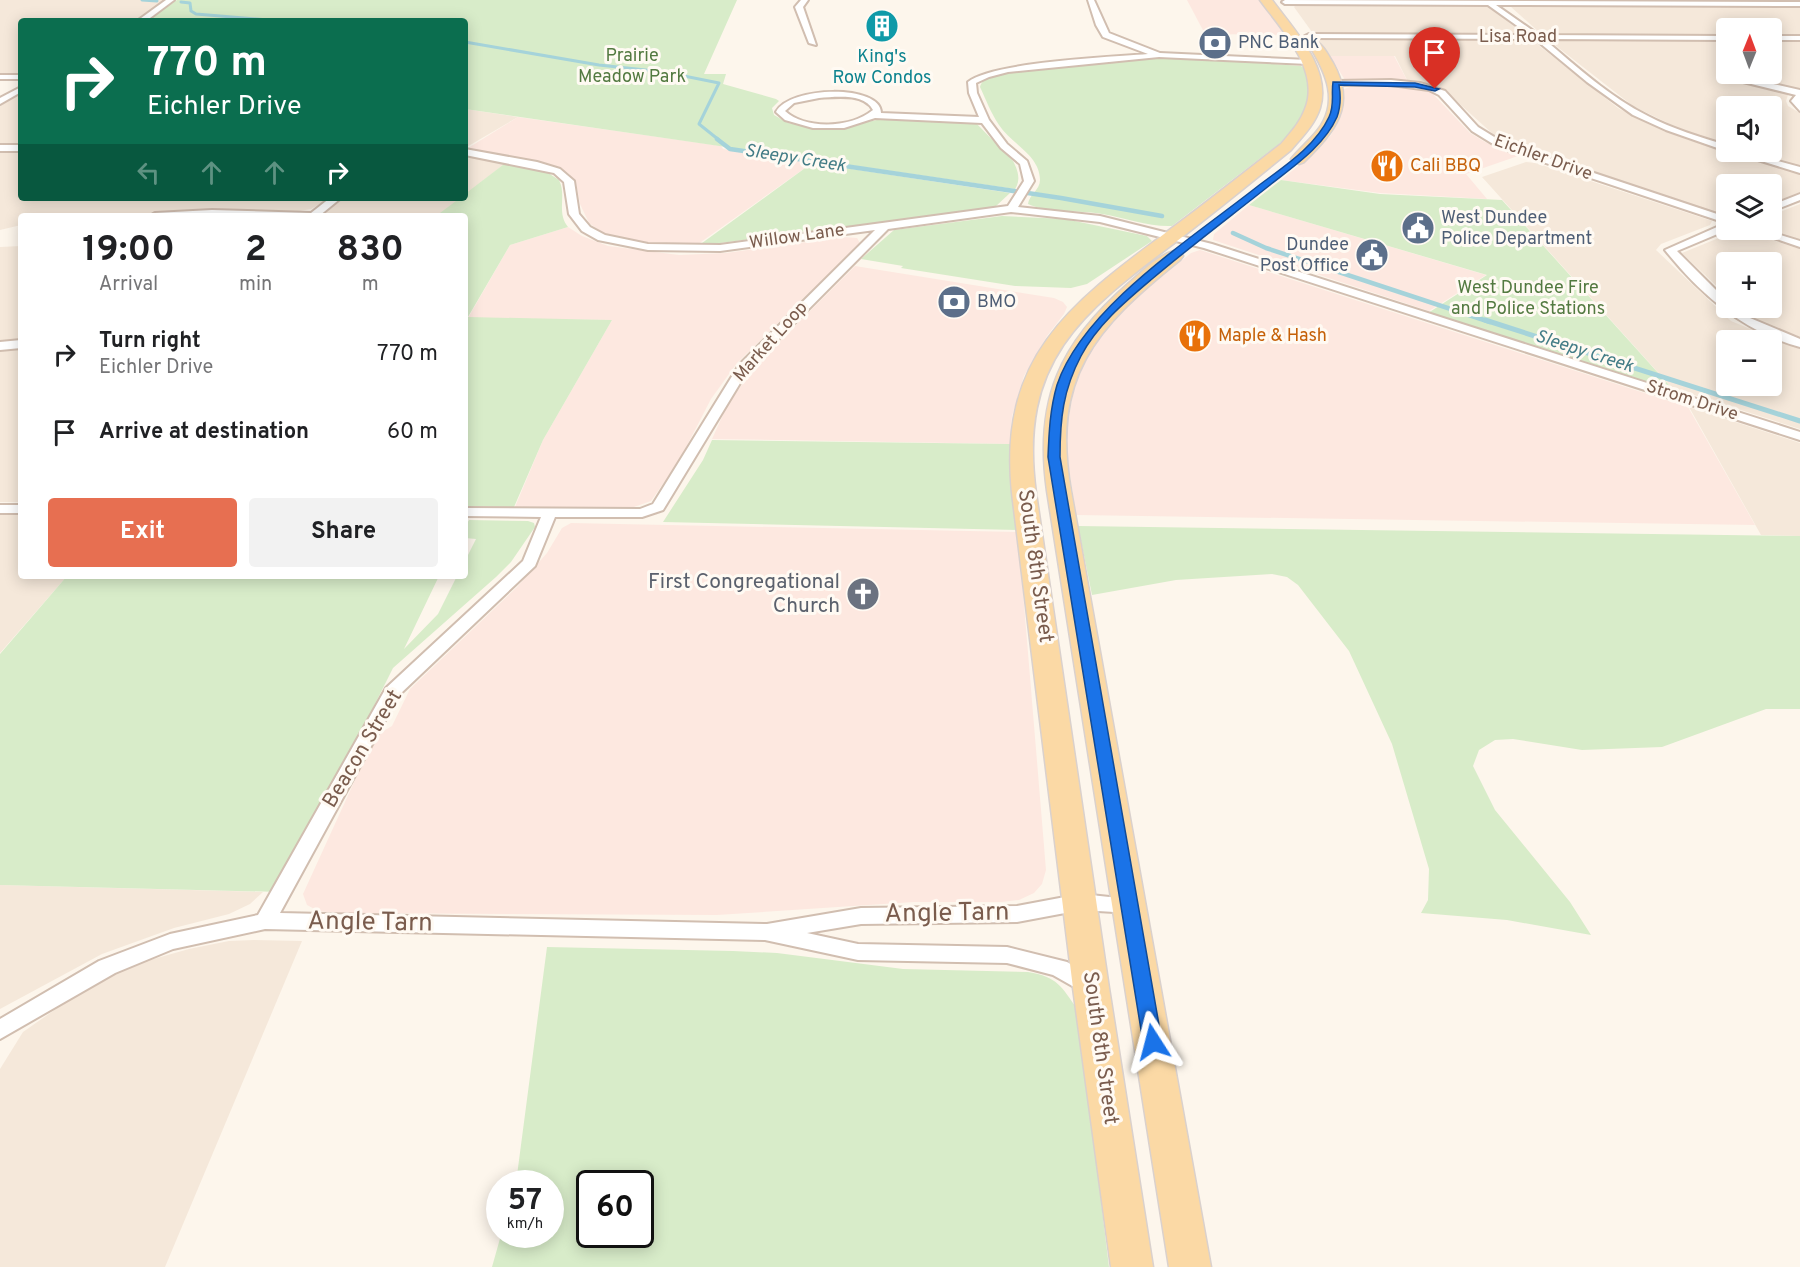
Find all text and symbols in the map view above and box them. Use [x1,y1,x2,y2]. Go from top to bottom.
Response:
building icon: King's Row Condos [864,8,900,44]
north arrow [1716,18,1782,84]
map controls [1716,18,1782,396]
bank icon: PNC Bank [1197,25,1233,61]
street label: Lisa Road [1479,26,1557,49]
pin [1409,27,1460,89]
place label: PNC Bank [1238,32,1319,55]
icon: arrive [1418,36,1451,69]
text: 770 m [147,38,267,91]
icon: right [48,42,126,120]
park label: Prairie Meadow Park [578,45,686,89]
place label: King's Row Condos [832,46,932,90]
text: Eichler Drive [147,90,301,124]
button: sound [1716,96,1782,162]
street label: Eichler Drive [1491,130,1595,186]
water label: Sleepy Creek [743,140,848,178]
restaurant icon: Cali BBQ [1369,148,1405,184]
place label: Cali BBQ [1410,155,1481,178]
icon: left [132,156,165,189]
icon: ahead [195,156,228,189]
icon: ahead [258,156,291,189]
icon: right [321,156,354,189]
button: layers [1716,174,1782,240]
place label: West Dundee Police Department [1441,207,1592,251]
public building icon: West Dundee Police Department [1400,210,1436,246]
street label: Willow Lane [748,219,846,255]
text: 19:00 [82,228,175,274]
text: 2 [245,228,267,274]
text: 830 [337,228,404,274]
place label: Dundee Post Office [1260,234,1349,278]
public building icon: Dundee Post Office [1354,237,1390,273]
button: + [1716,252,1782,318]
text: Arrival [99,272,158,298]
text: min [239,272,272,298]
text: m [362,272,379,298]
park label: West Dundee Fire and Police Stations [1451,277,1605,321]
bank icon: BMO [936,284,972,320]
place label: BMO [977,291,1016,314]
street label: Market Loop [729,297,813,387]
restaurant icon: Maple & Hash [1177,318,1213,354]
place label: Maple & Hash [1218,325,1327,348]
water label: Sleepy Creek [1532,325,1637,379]
text: Turn right [99,328,201,355]
button: − [1716,330,1782,396]
icon: right [48,338,81,371]
text: 770 m [377,341,438,368]
text: Eichler Drive [99,355,213,381]
street label: Strom Drive [1643,375,1741,427]
icon: arrive [48,416,81,449]
text: Arrive at destination [99,419,309,446]
text: 60 m [387,419,438,446]
street label: South 8th Street [1011,488,1059,644]
button: Exit [48,498,237,567]
button: Share [249,498,438,567]
place label: First Congregational Church [648,569,840,620]
church icon: First Congregational Church [845,576,881,612]
street label: Beacon Street [317,685,409,813]
street label: Angle Tarn [884,896,1010,932]
street label: Angle Tarn [307,905,433,941]
street label: South 8th Street [1076,970,1124,1126]
position arrow [1121,1010,1185,1074]
speed limit sign: 60 [576,1170,654,1248]
text: 57 [508,1183,542,1220]
text: km/h [507,1215,543,1234]

